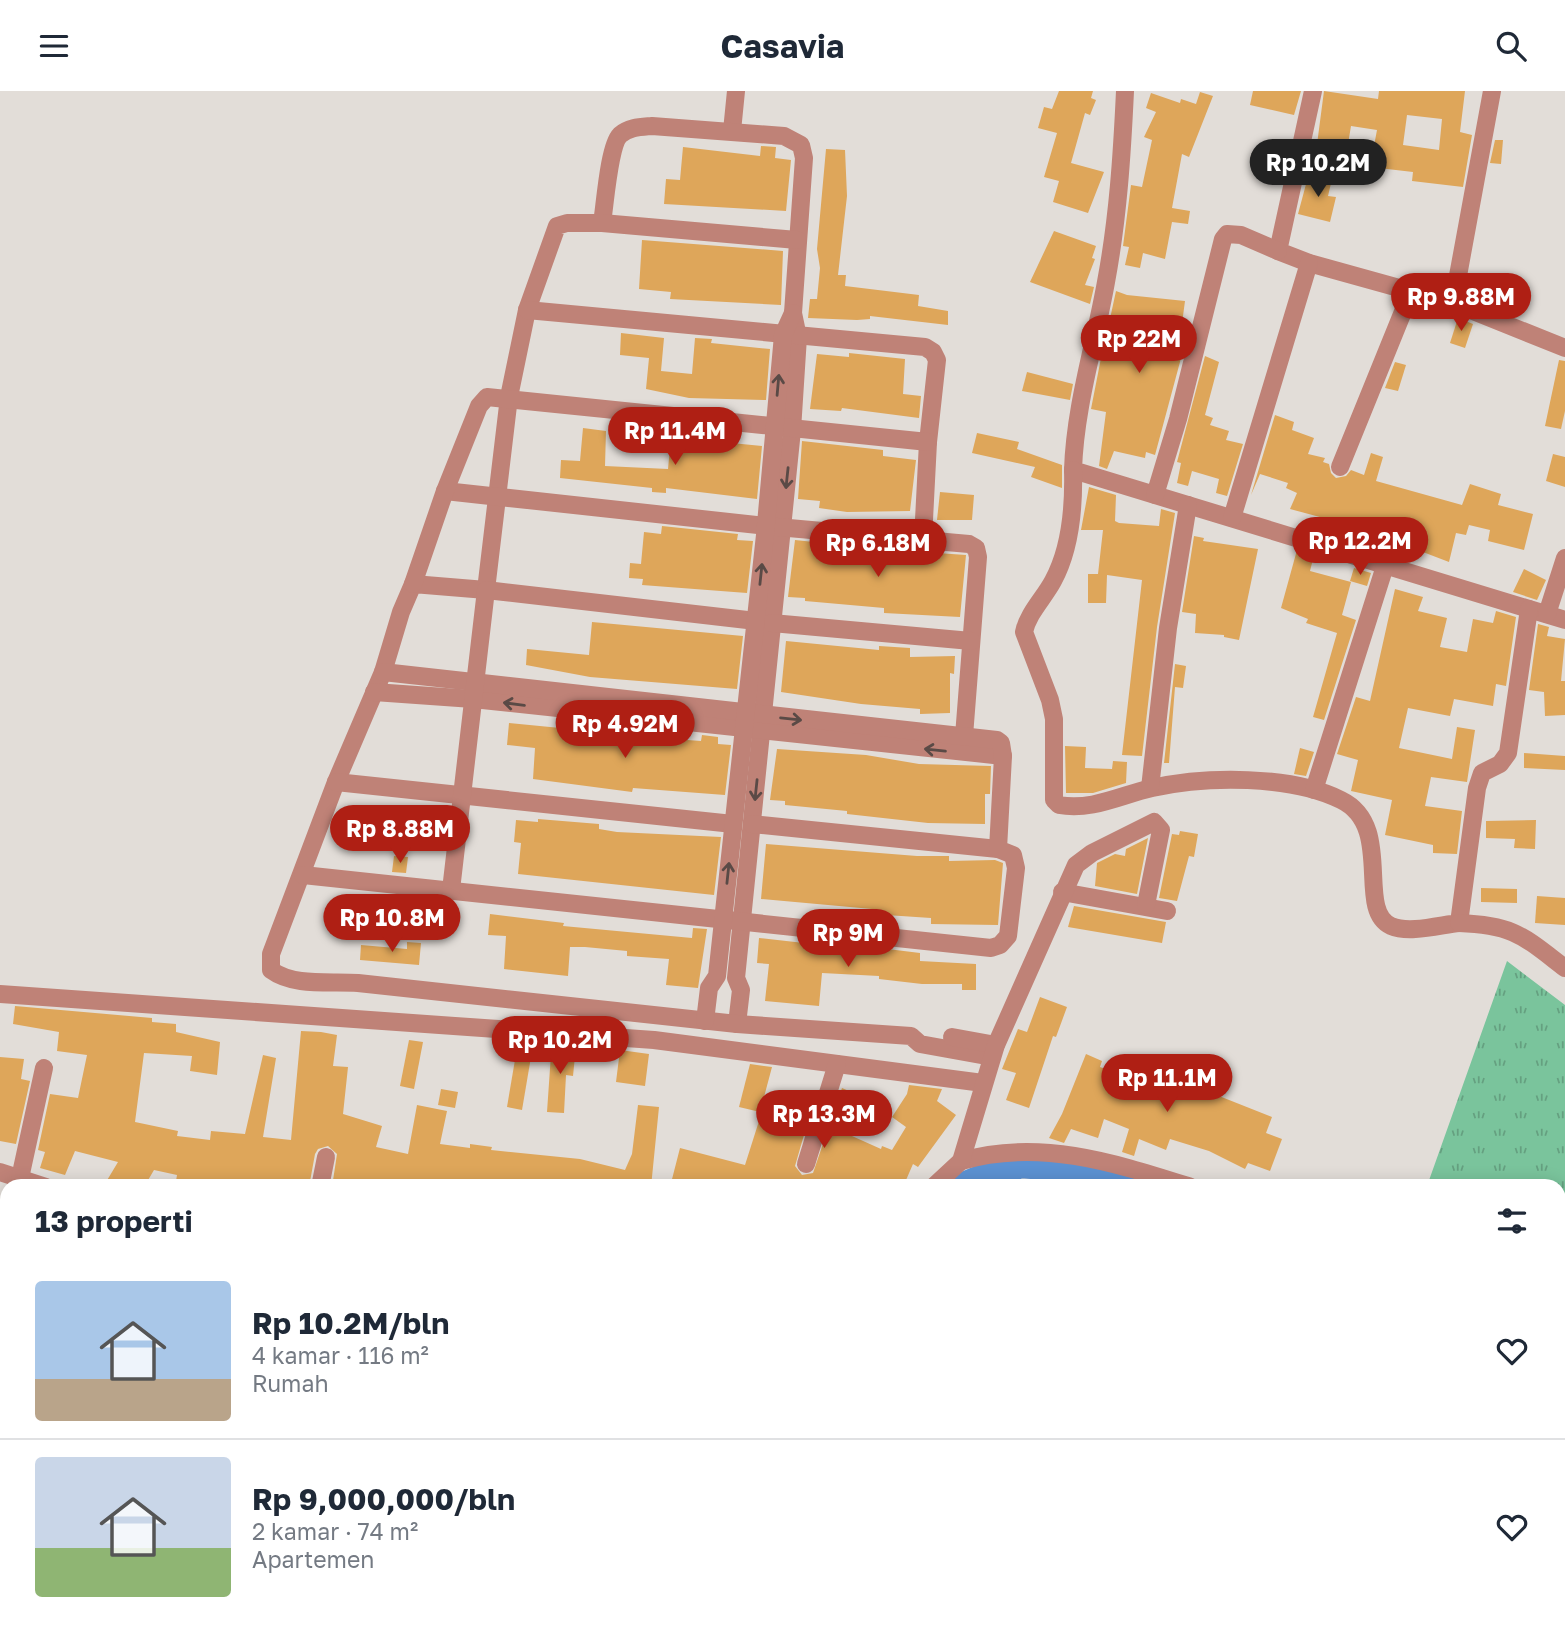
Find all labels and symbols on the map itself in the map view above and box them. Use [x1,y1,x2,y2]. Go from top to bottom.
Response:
pin: Rp 10.2M [1246,139,1390,199]
pin: Rp 9.88M [1389,273,1533,333]
pin: Rp 22M [1082,315,1196,375]
one-way arrow [772,374,785,397]
pin: Rp 11.4M [603,407,747,467]
one-way arrow [780,466,793,489]
pin: Rp 12.2M [1288,517,1432,577]
pin: Rp 6.18M [806,519,950,579]
one-way arrow [755,563,768,586]
one-way arrow [504,698,526,711]
pin: Rp 4.92M [553,701,697,760]
one-way arrow [780,713,802,726]
one-way arrow [925,743,947,756]
one-way arrow [749,778,762,801]
pin: Rp 8.88M [328,805,472,865]
one-way arrow [722,862,735,885]
pin: Rp 10.8M [320,895,464,954]
pin: Rp 9M [799,909,897,969]
pin: Rp 10.2M [488,1017,632,1076]
pin: Rp 11.1M [1095,1055,1239,1114]
pin: Rp 13.3M [752,1091,896,1150]

